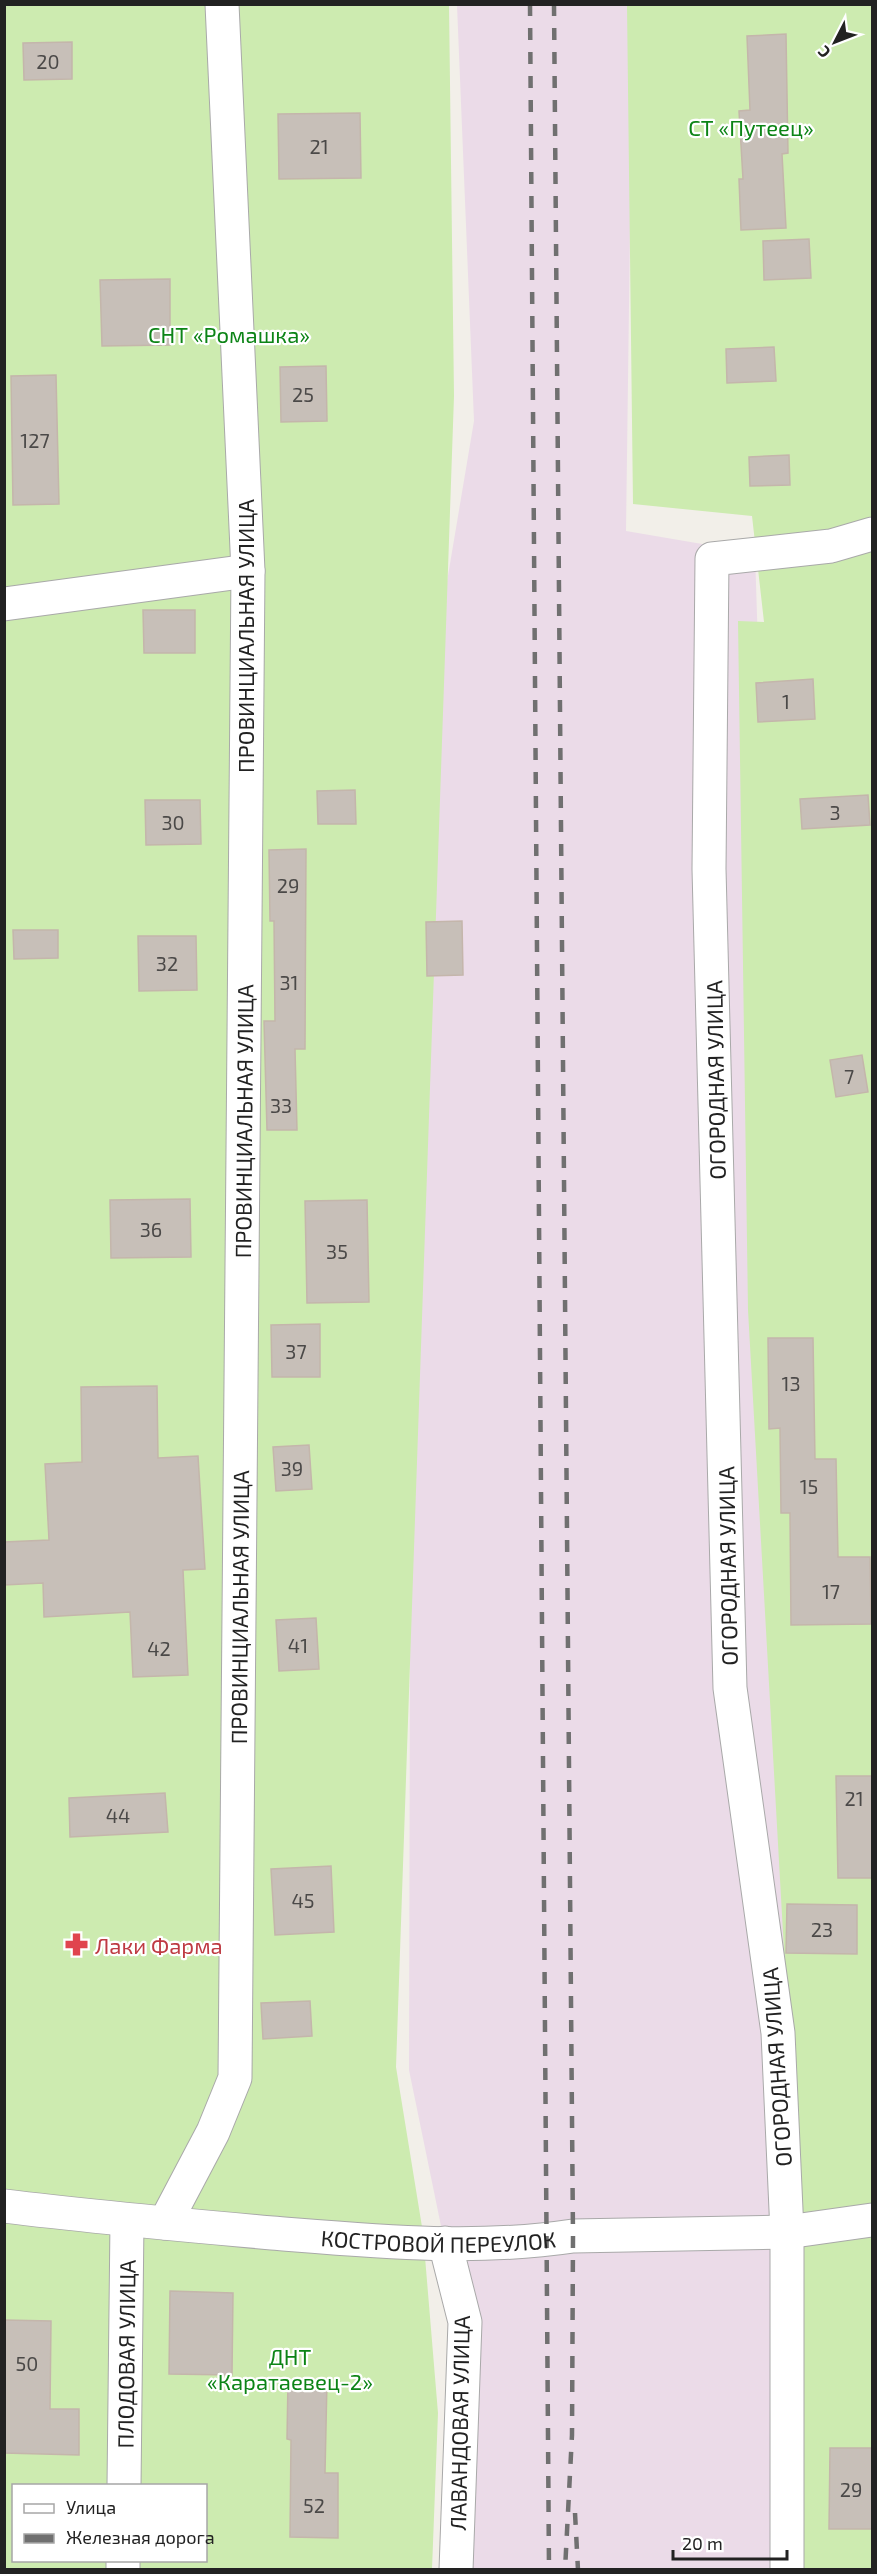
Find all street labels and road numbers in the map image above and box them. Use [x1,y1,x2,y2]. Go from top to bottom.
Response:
street label: ПРОВИНЦИАЛЬНАЯ УЛИЦА [232,499,258,773]
street label: ОГОРОДНАЯ УЛИЦА [700,980,730,1180]
street label: ПРОВИНЦИАЛЬНАЯ УЛИЦА [229,984,257,1258]
street label: ОГОРОДНАЯ УЛИЦА [712,1466,742,1666]
street label: ПРОВИНЦИАЛЬНАЯ УЛИЦА [225,1470,253,1744]
street label: ОГОРОДНАЯ УЛИЦА [756,1966,796,2167]
street label: КОСТРОВОЙ ПЕРЕУЛОК [320,2224,557,2257]
street label: ПЛОДОВАЯ УЛИЦА [111,2259,140,2449]
street label: ЛАВАНДОВАЯ УЛИЦА [444,2315,474,2531]

